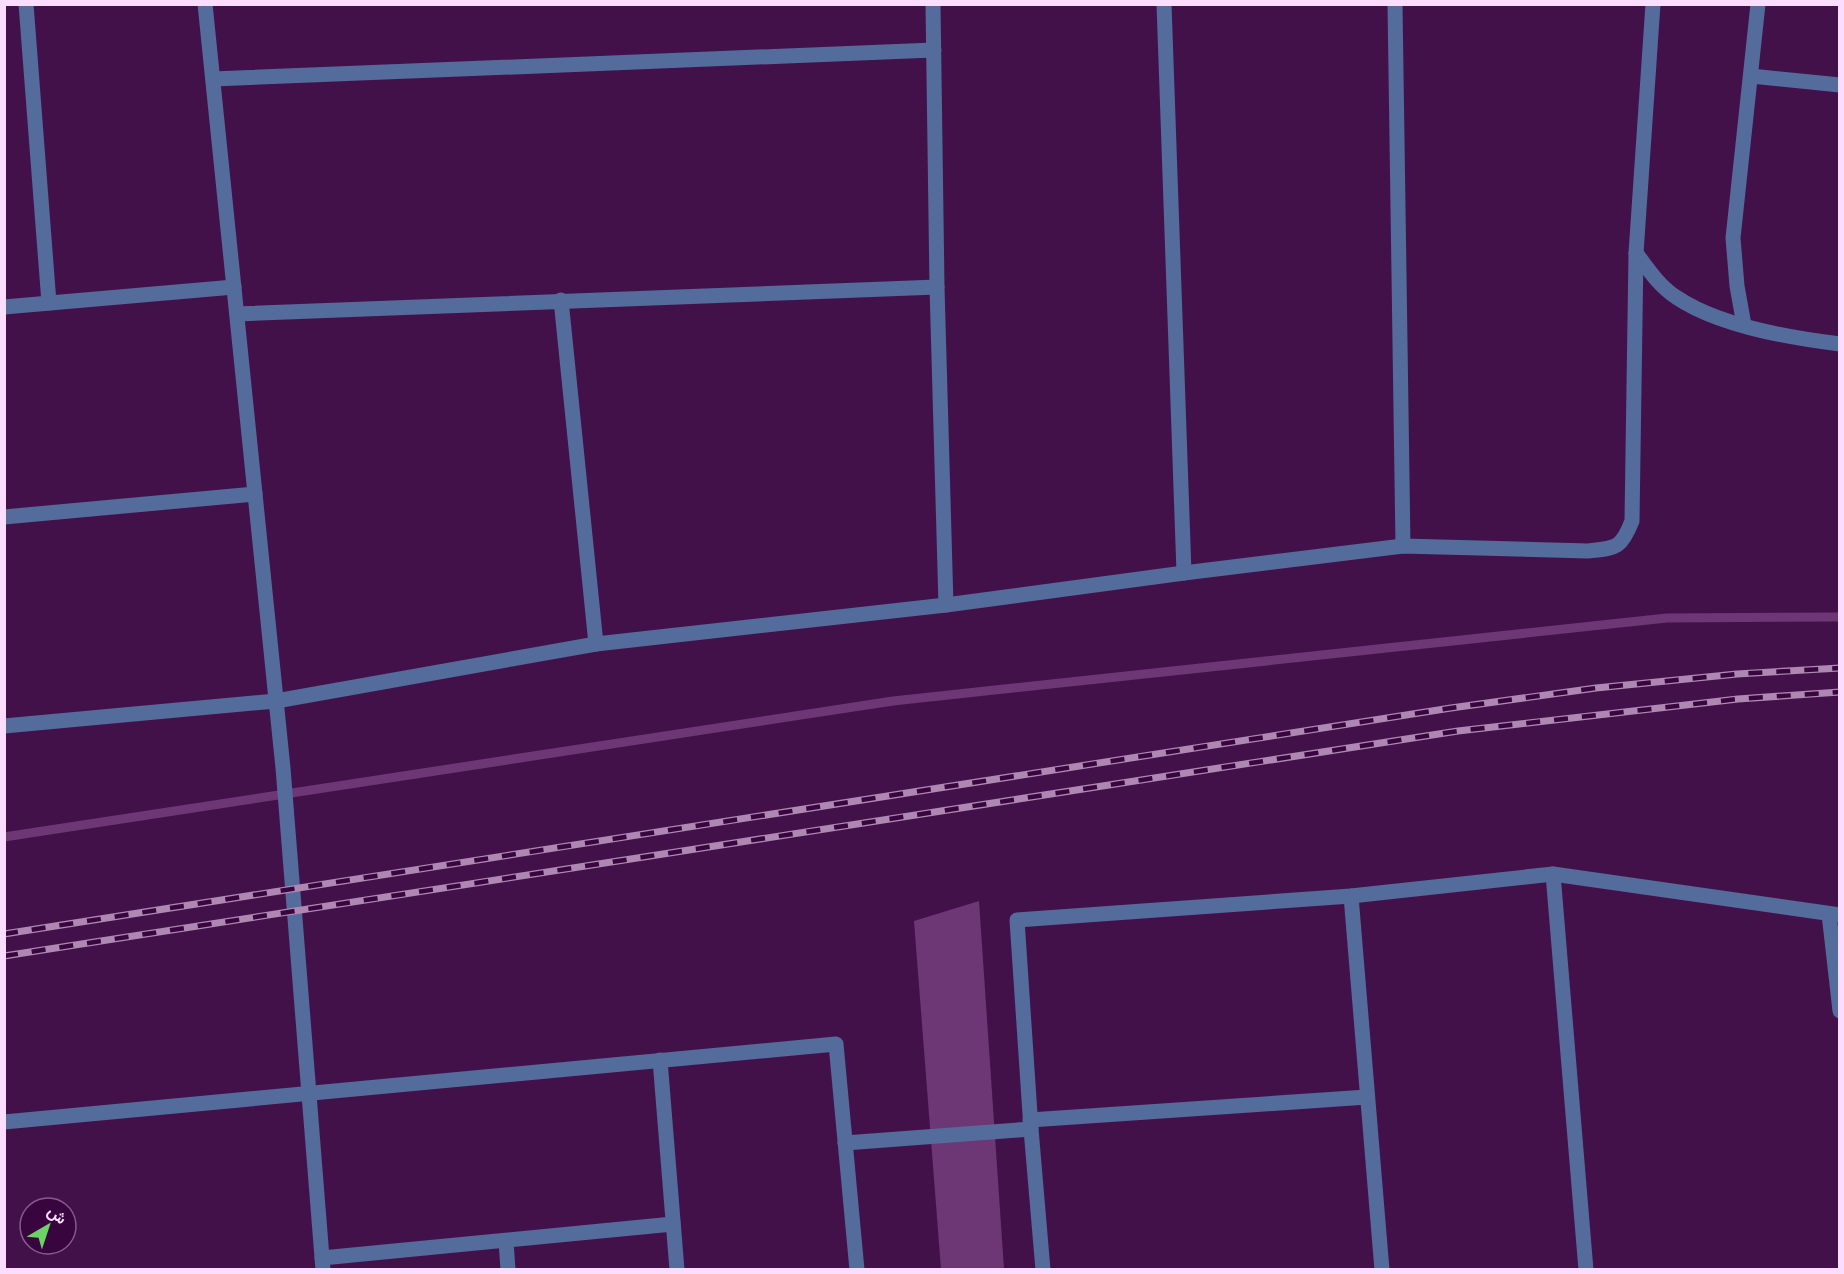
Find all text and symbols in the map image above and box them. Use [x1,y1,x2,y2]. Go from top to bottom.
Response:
north arrow [18,1196,78,1256]
text: ش [44,1201,71,1228]

